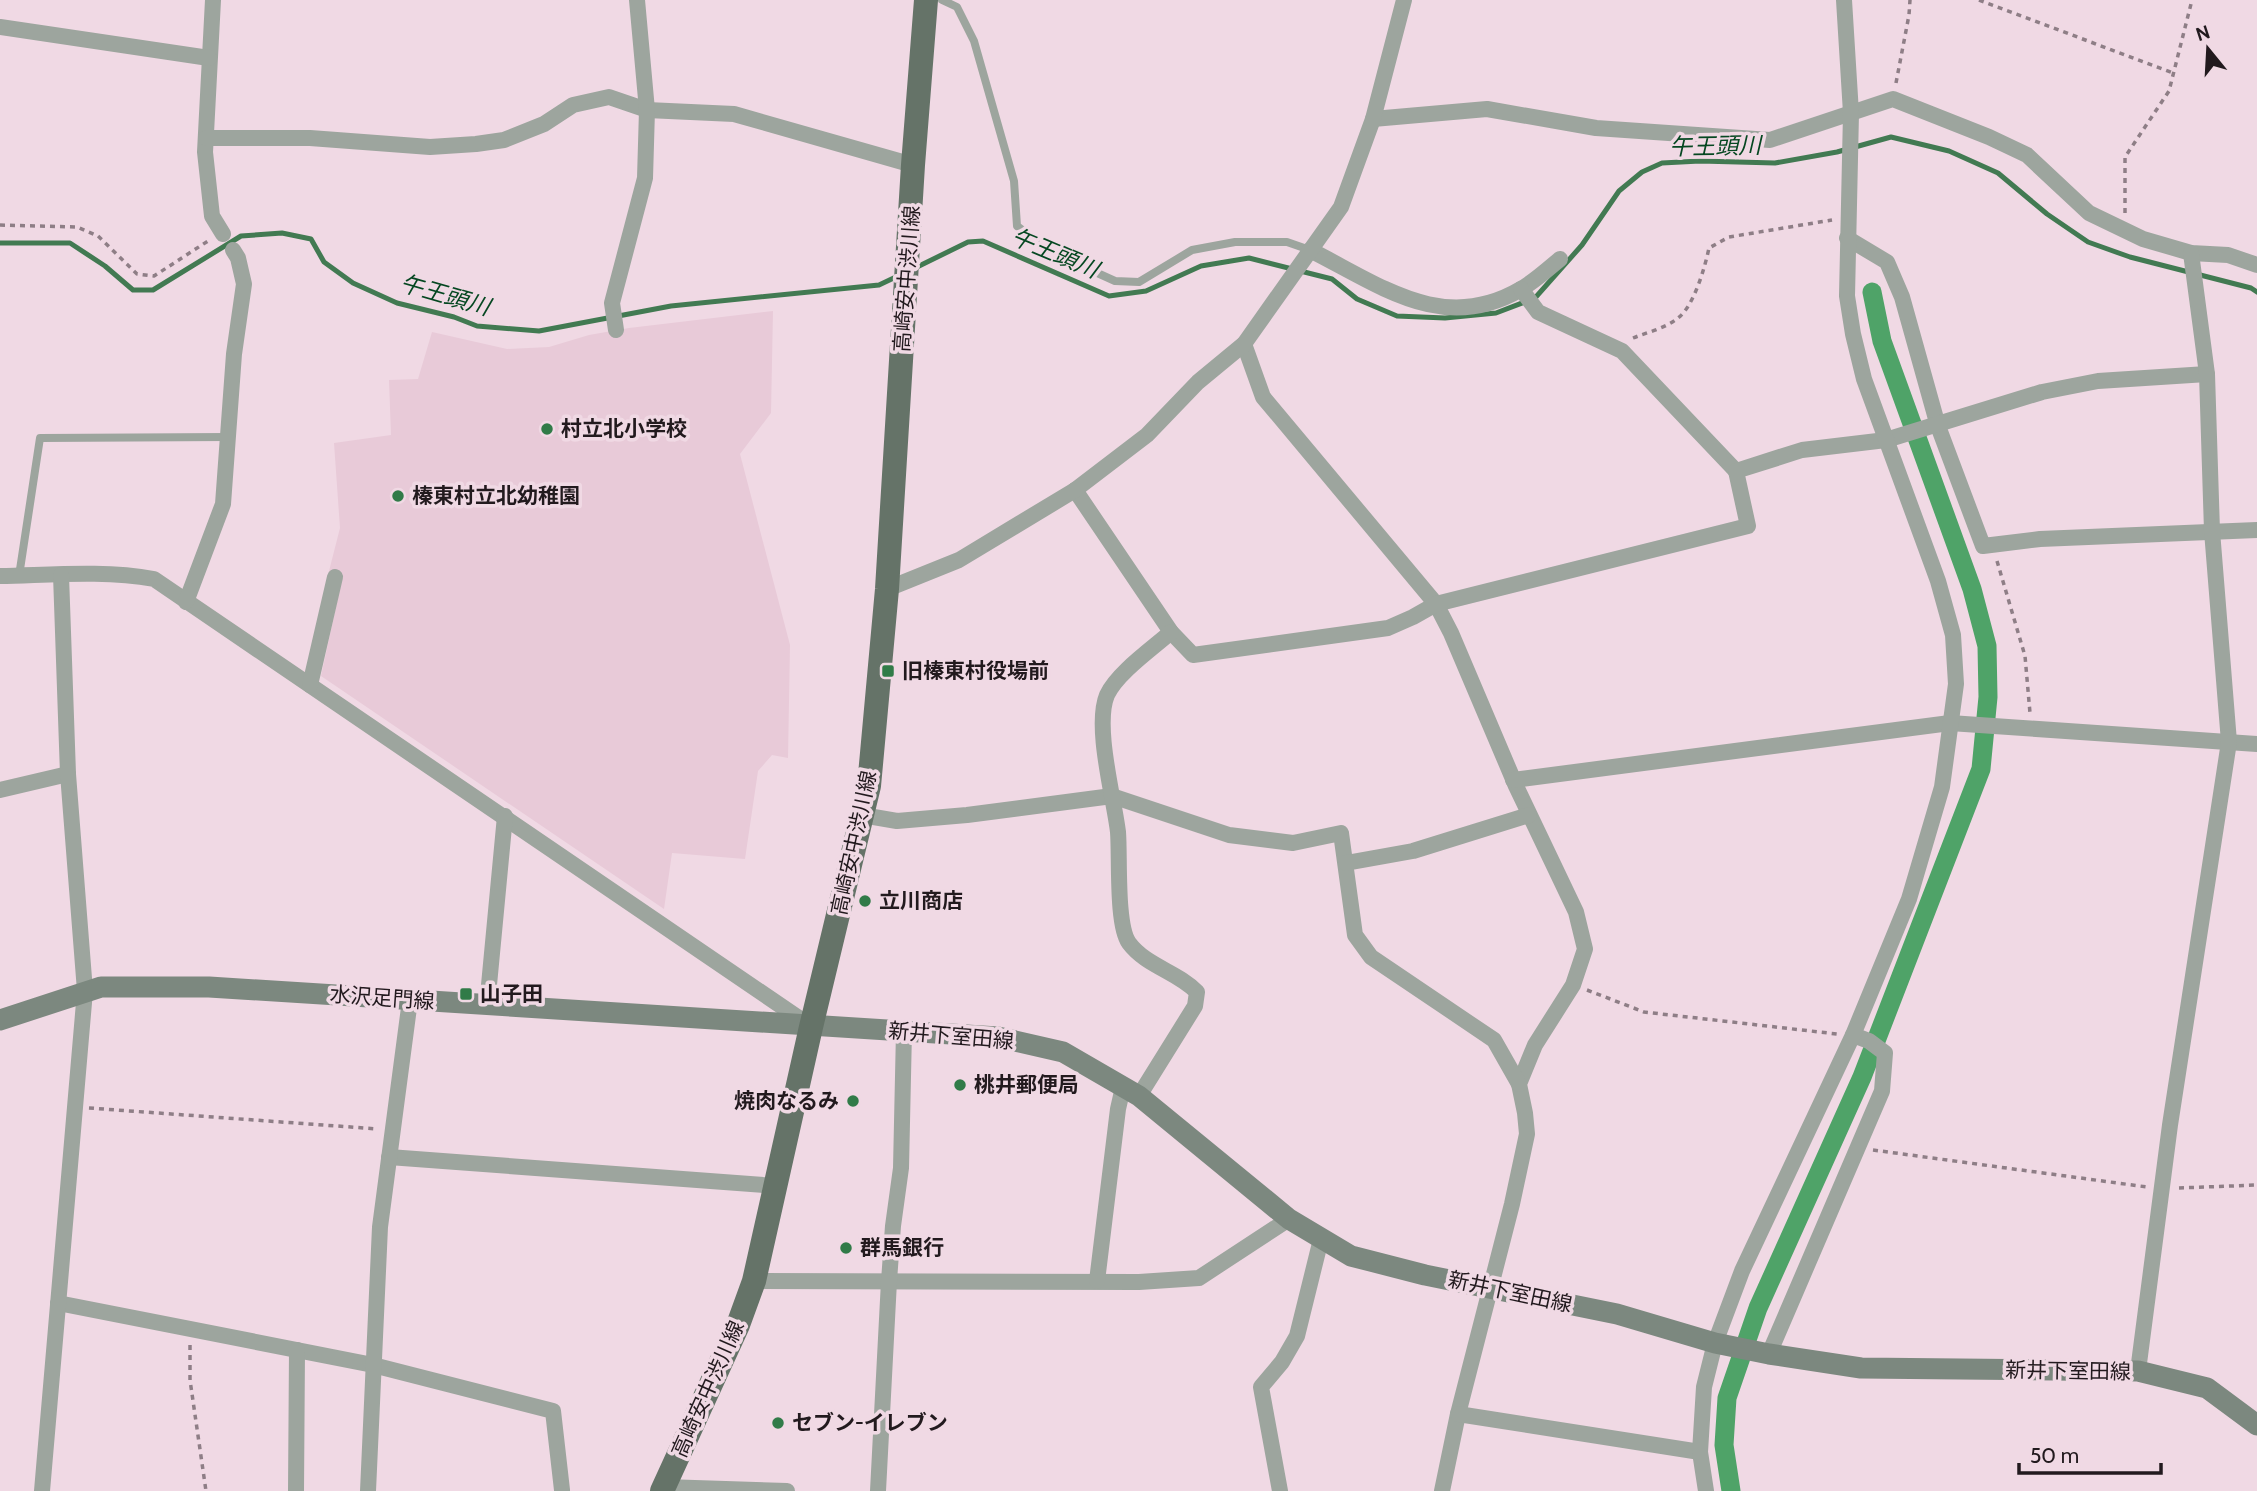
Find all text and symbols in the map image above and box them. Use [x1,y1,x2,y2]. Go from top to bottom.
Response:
north arrow [2173,14,2243,84]
text: N [2193,20,2213,46]
water label: 午王頭川 [1669,131,1764,161]
street label: 高崎安中渋川線 [889,205,924,353]
water label: 午王頭川 [1007,222,1106,285]
water label: 午王頭川 [397,269,496,322]
place label: 村立北小学校 [561,416,687,441]
marker: 村立北小学校 [539,421,555,437]
place label: 榛東村立北幼稚園 [412,483,580,508]
marker: 榛東村立北幼稚園 [390,488,406,504]
place label: 旧榛東村役場前 [902,658,1049,683]
marker: 旧榛東村役場前 [880,663,896,679]
street label: 高崎安中渋川線 [826,768,881,917]
place label: 立川商店 [879,888,963,913]
marker: 立川商店 [857,893,873,909]
street label: 水沢足門線 [329,981,435,1014]
place label: 山子田 [480,981,543,1006]
marker: 山子田 [458,986,474,1002]
street label: 新井下室田線 [887,1018,1015,1053]
place label: 桃井郵便局 [974,1072,1079,1097]
marker: 桃井郵便局 [952,1077,968,1093]
place label: 焼肉なるみ [734,1088,839,1113]
marker: 焼肉なるみ [845,1093,861,1109]
place label: 群馬銀行 [860,1235,944,1260]
marker: 群馬銀行 [838,1240,854,1256]
street label: 新井下室田線 [1446,1266,1574,1317]
street label: 高崎安中渋川線 [666,1317,749,1461]
street label: 新井下室田線 [2005,1357,2131,1384]
place label: セブン-イレブン [792,1410,948,1435]
marker: セブン-イレブン [770,1415,786,1431]
scale bar [2019,1432,2161,1476]
text: 50 m [2030,1443,2079,1468]

